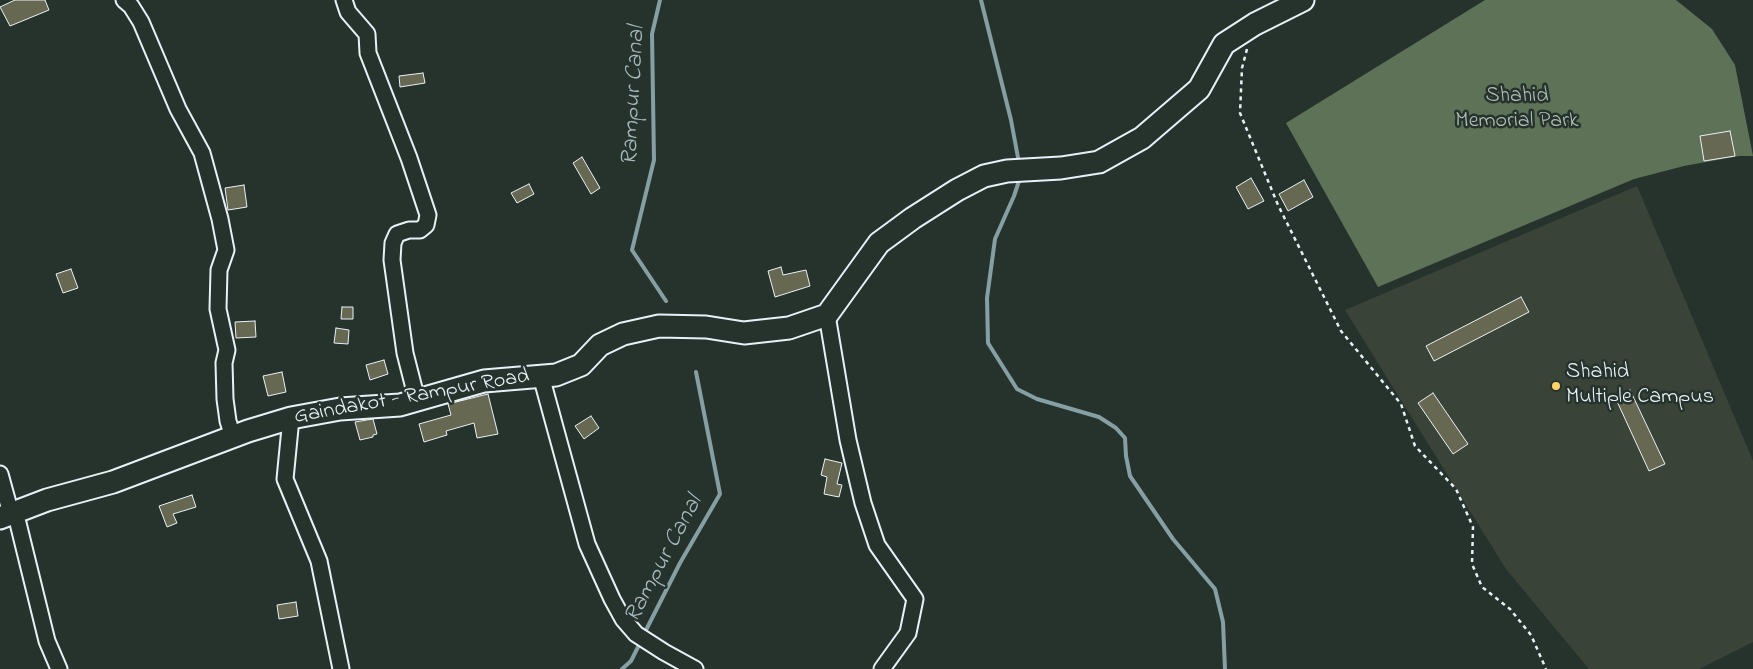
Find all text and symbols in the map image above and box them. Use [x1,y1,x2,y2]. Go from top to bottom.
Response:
water label: Rampur Canal [617,25,653,167]
park label: Shahid Memorial Park [1455,84,1579,136]
place label: Shahid Multiple Campus [1566,360,1714,412]
street label: Gaindakot - Rampur Road [292,364,532,432]
marker: Shahid Multiple Campus [1550,380,1562,392]
water label: Rampur Canal [619,491,711,629]

